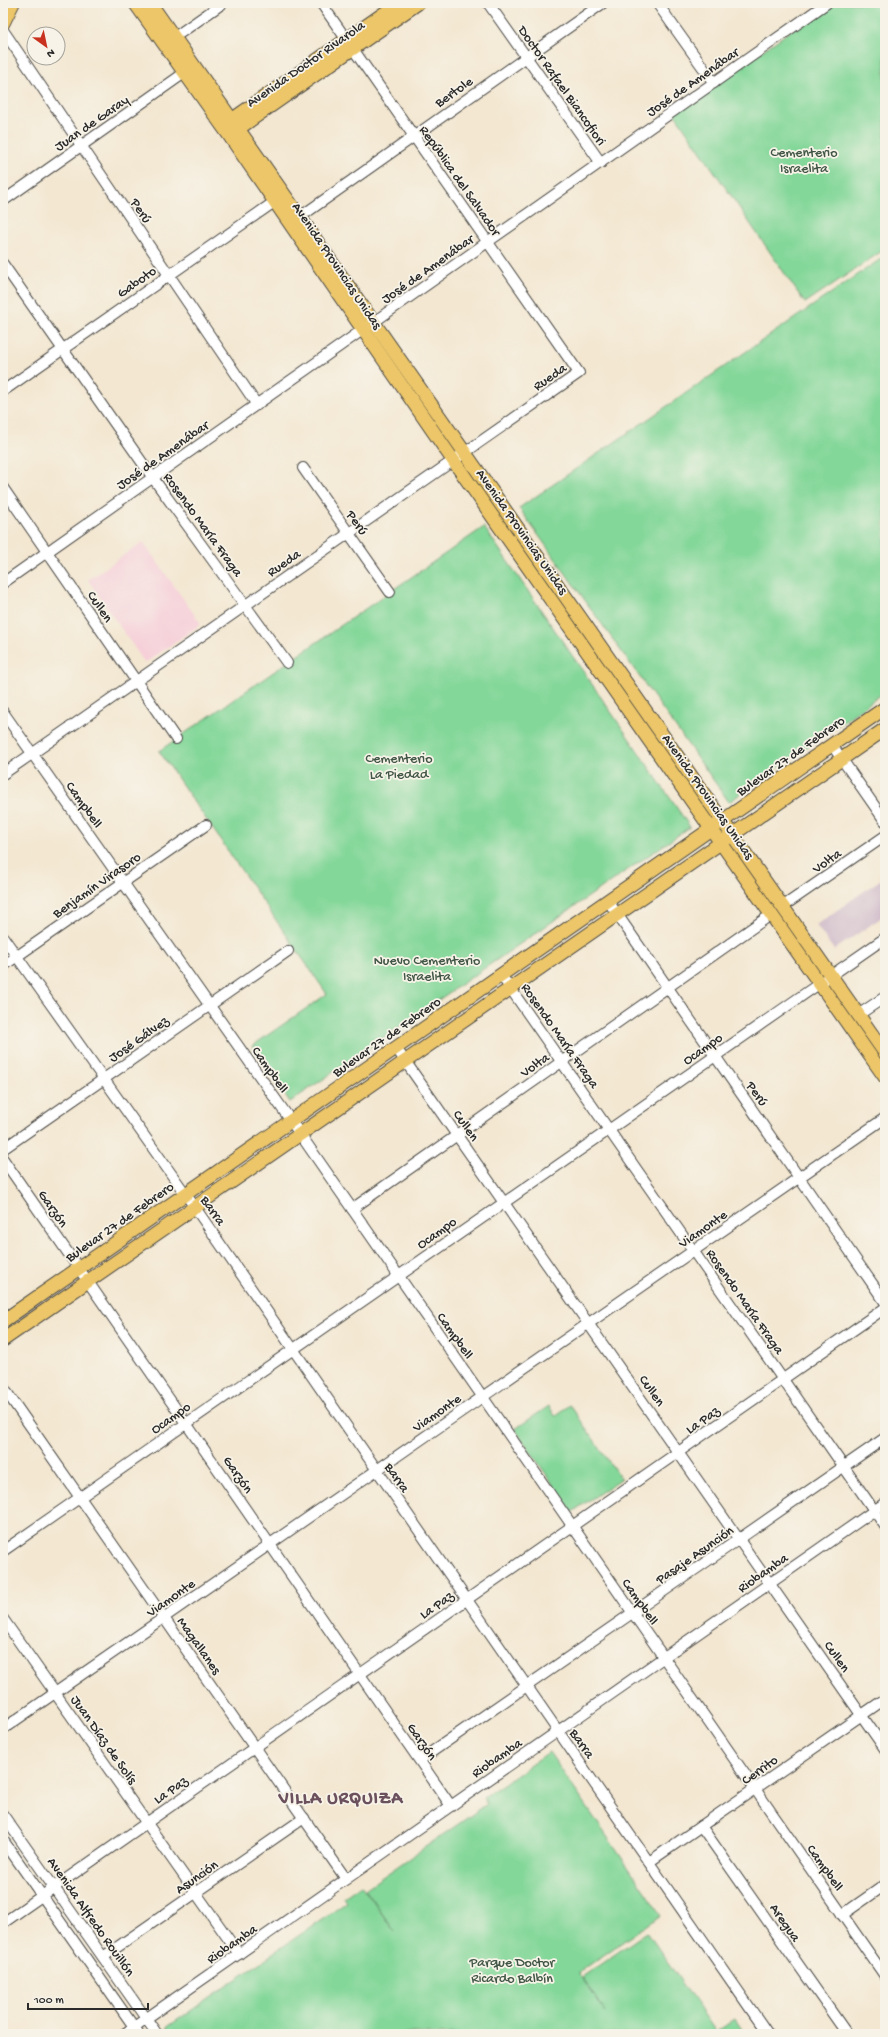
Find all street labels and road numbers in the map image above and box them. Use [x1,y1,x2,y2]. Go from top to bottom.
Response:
street label: Avenida Doctor Rivarola [244,17,370,112]
street label: Doctor Rafael Biancofiori [513,22,609,150]
street label: José de Amenábar [644,44,744,121]
street label: Bertole [431,73,477,113]
street label: Juan de Garay [52,92,133,156]
street label: República del Salvador [414,123,504,241]
street label: Perú [125,195,155,227]
street label: Avenida Provincias Unidas [287,200,385,334]
street label: José de Amenábar [379,231,479,308]
street label: Gaboto [114,263,160,303]
street label: Rueda [530,360,572,396]
street label: José de Amenábar [114,417,214,494]
street label: Avenida Provincias Unidas [471,466,571,599]
street label: Rosendo María Fraga [158,470,246,582]
street label: Perú [341,507,371,540]
street label: Rueda [264,546,306,582]
street label: Cullen [82,588,116,627]
street label: Bulevar 27 de Febrero [733,713,849,801]
street label: Avenida Provincias Unidas [657,731,757,864]
street label: Campbell [61,779,105,832]
street label: Volta [809,845,846,879]
street label: Benjamín Virasoro [49,849,145,923]
street label: Rosendo María Fraga [516,981,602,1093]
street label: Bulevar 27 de Febrero [329,994,445,1082]
street label: José Gálvez [106,1013,174,1067]
street label: Ocampo [680,1030,727,1070]
street label: Campbell [247,1044,291,1097]
street label: Volta [517,1049,554,1083]
street label: Perú [741,1078,771,1111]
street label: Cullen [448,1108,482,1146]
street label: Bulevar 27 de Febrero [62,1179,178,1267]
street label: Garzón [33,1187,71,1232]
street label: Barra [195,1192,229,1231]
street label: Viamonte [675,1207,732,1253]
street label: Ocampo [414,1214,461,1254]
street label: Rosendo María Fraga [701,1247,787,1359]
street label: Campbell [432,1310,476,1363]
street label: Cullen [634,1373,668,1411]
street label: Viamonte [409,1391,466,1437]
street label: Ocampo [148,1399,195,1439]
street label: La Paz [683,1403,725,1439]
street label: Garzón [218,1453,256,1498]
street label: Barra [379,1459,413,1498]
street label: Pasaje Asunción [652,1523,738,1590]
street label: Riobamba [735,1550,793,1598]
street label: Viamonte [143,1576,200,1622]
street label: Campbell [617,1576,661,1629]
street label: La Paz [417,1588,459,1624]
street label: Magallanes [172,1614,224,1679]
street label: Cullen [819,1639,853,1677]
street label: Juan Díaz de Solís [66,1693,140,1789]
street label: Garzón [402,1720,440,1765]
street label: Barra [564,1725,598,1764]
street label: Riobamba [469,1735,527,1783]
street label: Cerrito [739,1752,782,1790]
street label: La Paz [151,1773,193,1809]
street label: Campbell [802,1842,846,1895]
street label: Avenida Alfredo Rouillón [42,1855,138,1981]
street label: Asunción [173,1857,222,1899]
street label: Aregua [765,1901,804,1947]
street label: Riobamba [204,1921,262,1969]

